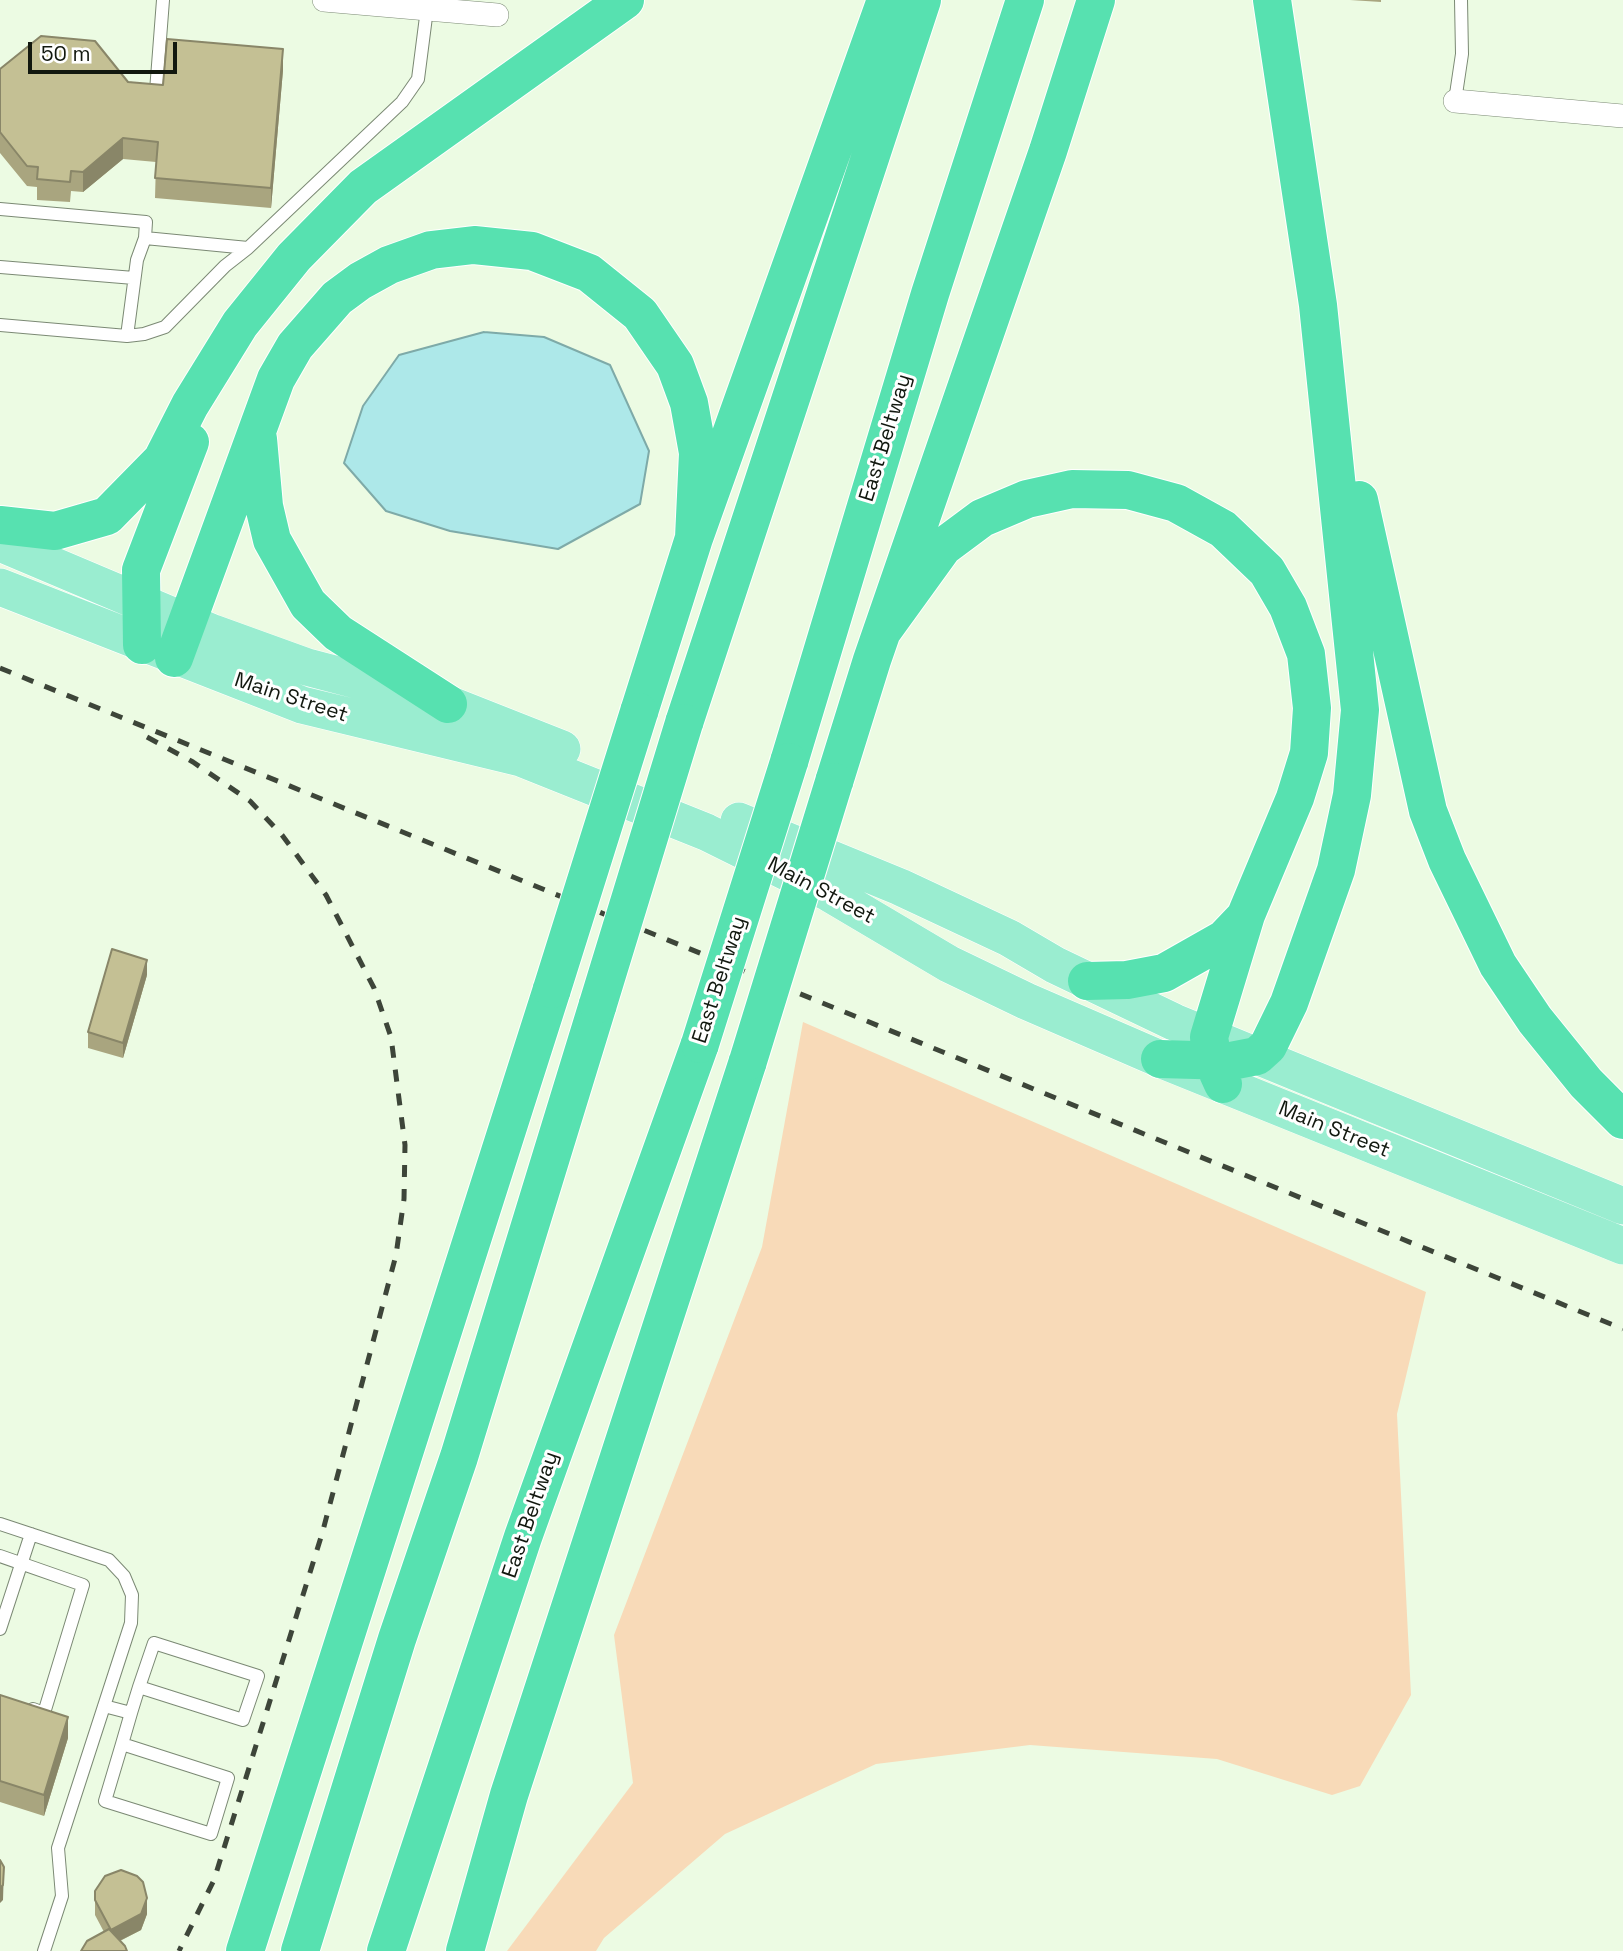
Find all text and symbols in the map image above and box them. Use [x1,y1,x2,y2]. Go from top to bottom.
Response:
scale bar [32,28,180,72]
text: 50 m [41,40,91,67]
street label: East Beltway [855,371,917,505]
street label: Main Street [231,668,351,728]
street label: Main Street [763,852,879,930]
street label: East Beltway [688,913,752,1047]
street label: Main Street [1275,1096,1393,1164]
street label: East Beltway [498,1448,564,1582]

